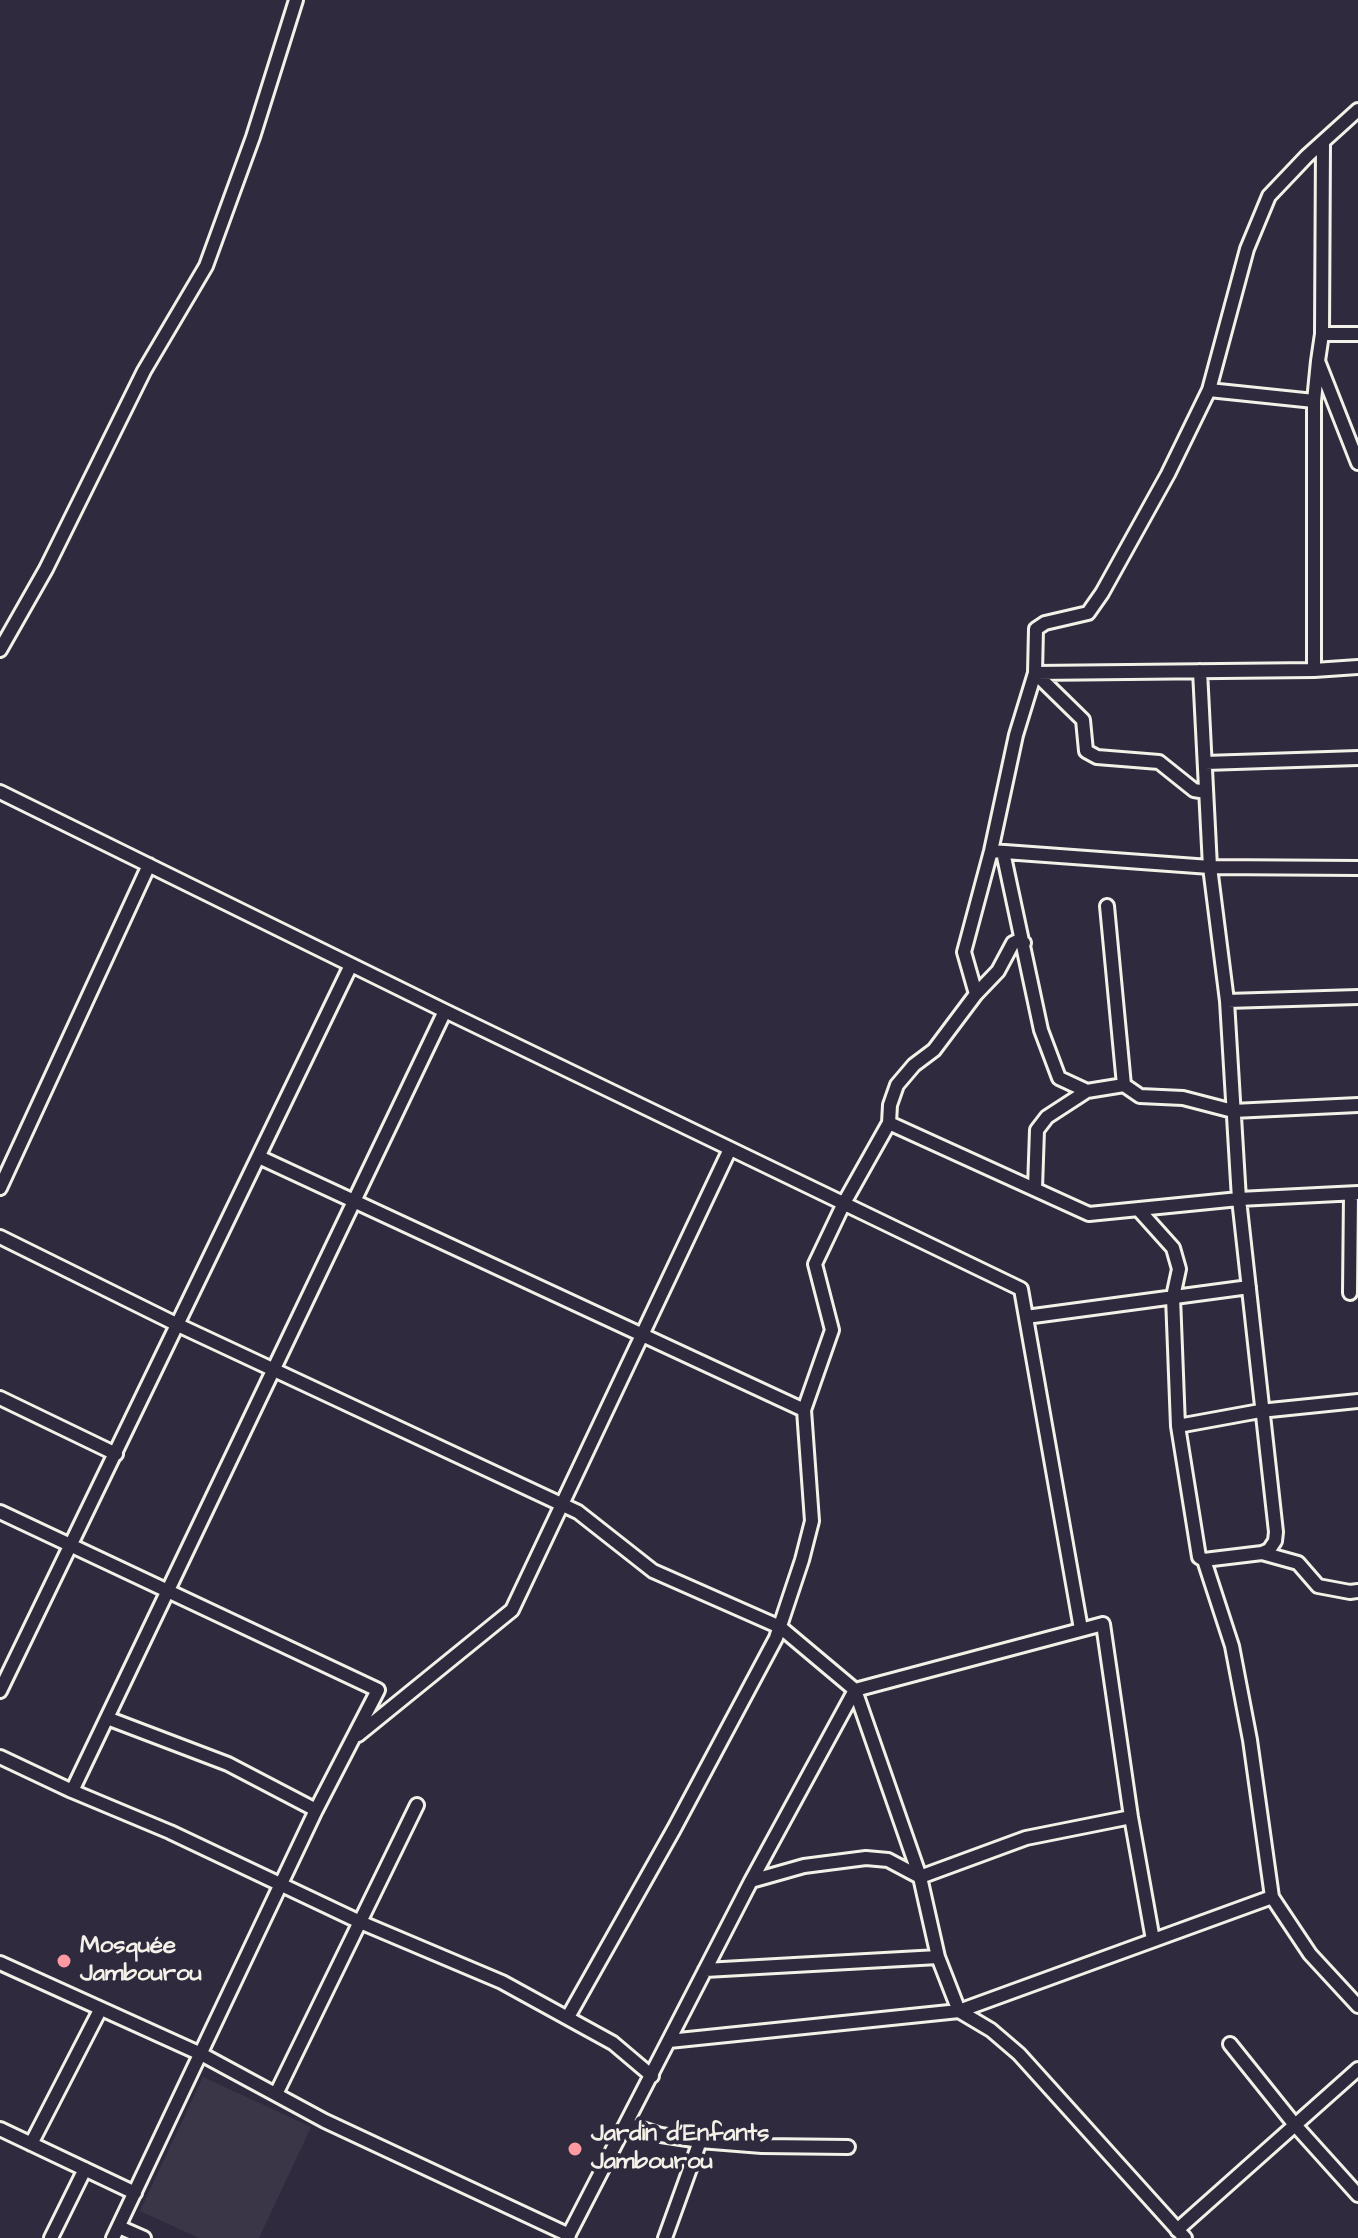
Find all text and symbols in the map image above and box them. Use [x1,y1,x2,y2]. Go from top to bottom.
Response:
place label: Mosquée Jambourou [80,1933,202,1989]
marker: Mosquée Jambourou [55,1952,73,1970]
place label: Jardin d'Enfants Jambourou [591,2121,769,2177]
marker: Jardin d'Enfants Jambourou [566,2140,584,2158]

